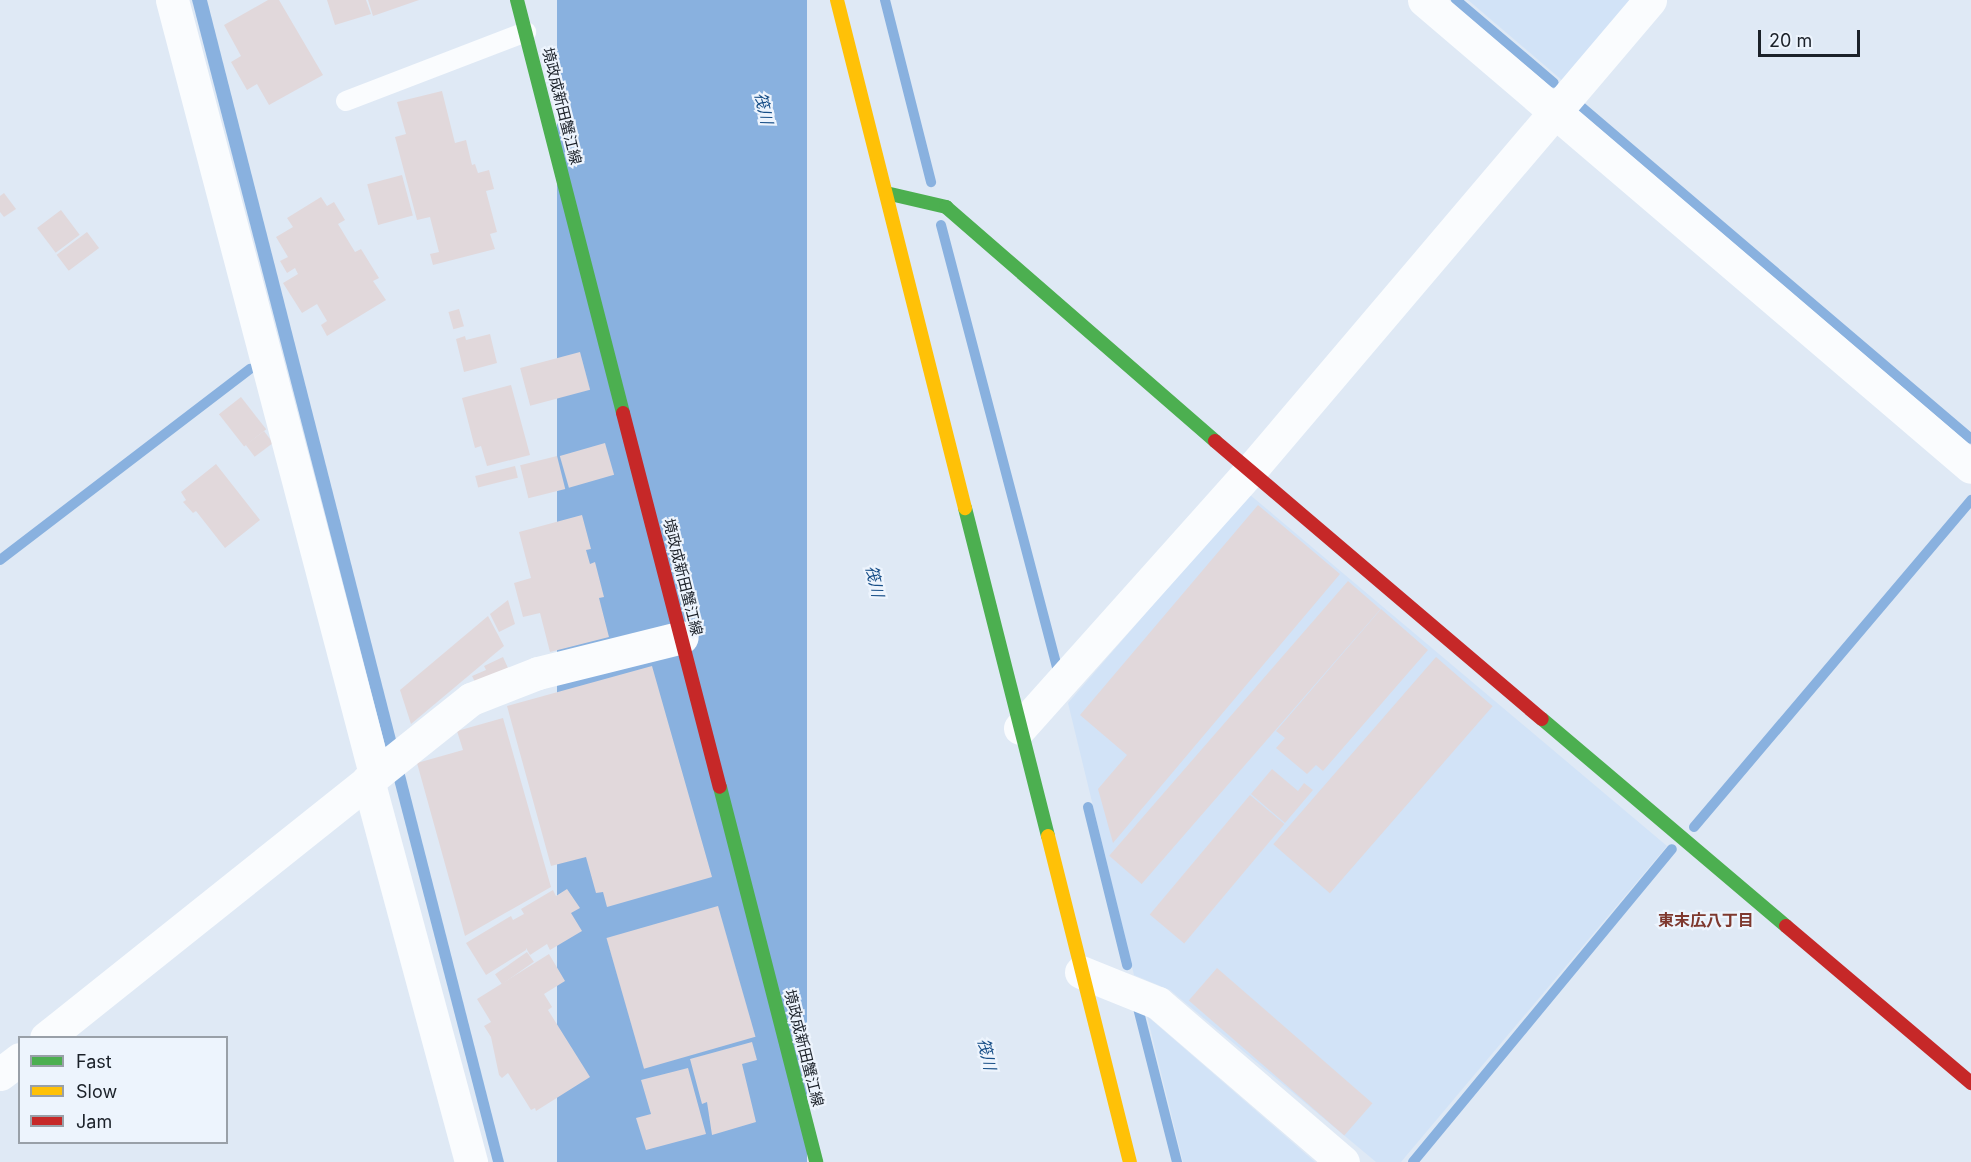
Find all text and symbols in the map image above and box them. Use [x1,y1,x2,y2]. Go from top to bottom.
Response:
scale bar [1761,18,1863,56]
text: 20 m [1769,30,1812,51]
street label: 境政成新田蟹江線 [539,46,585,166]
water label: 筏川 [751,90,777,126]
street label: 境政成新田蟹江線 [660,517,706,637]
water label: 筏川 [862,563,888,599]
district label: 東末広八丁目 [1658,910,1754,930]
street label: 境政成新田蟹江線 [781,988,827,1108]
legend [18,1036,228,1144]
water label: 筏川 [974,1036,1000,1072]
text: Fast [76,1051,112,1072]
text: Slow [76,1081,117,1102]
text: Jam [76,1111,112,1132]

